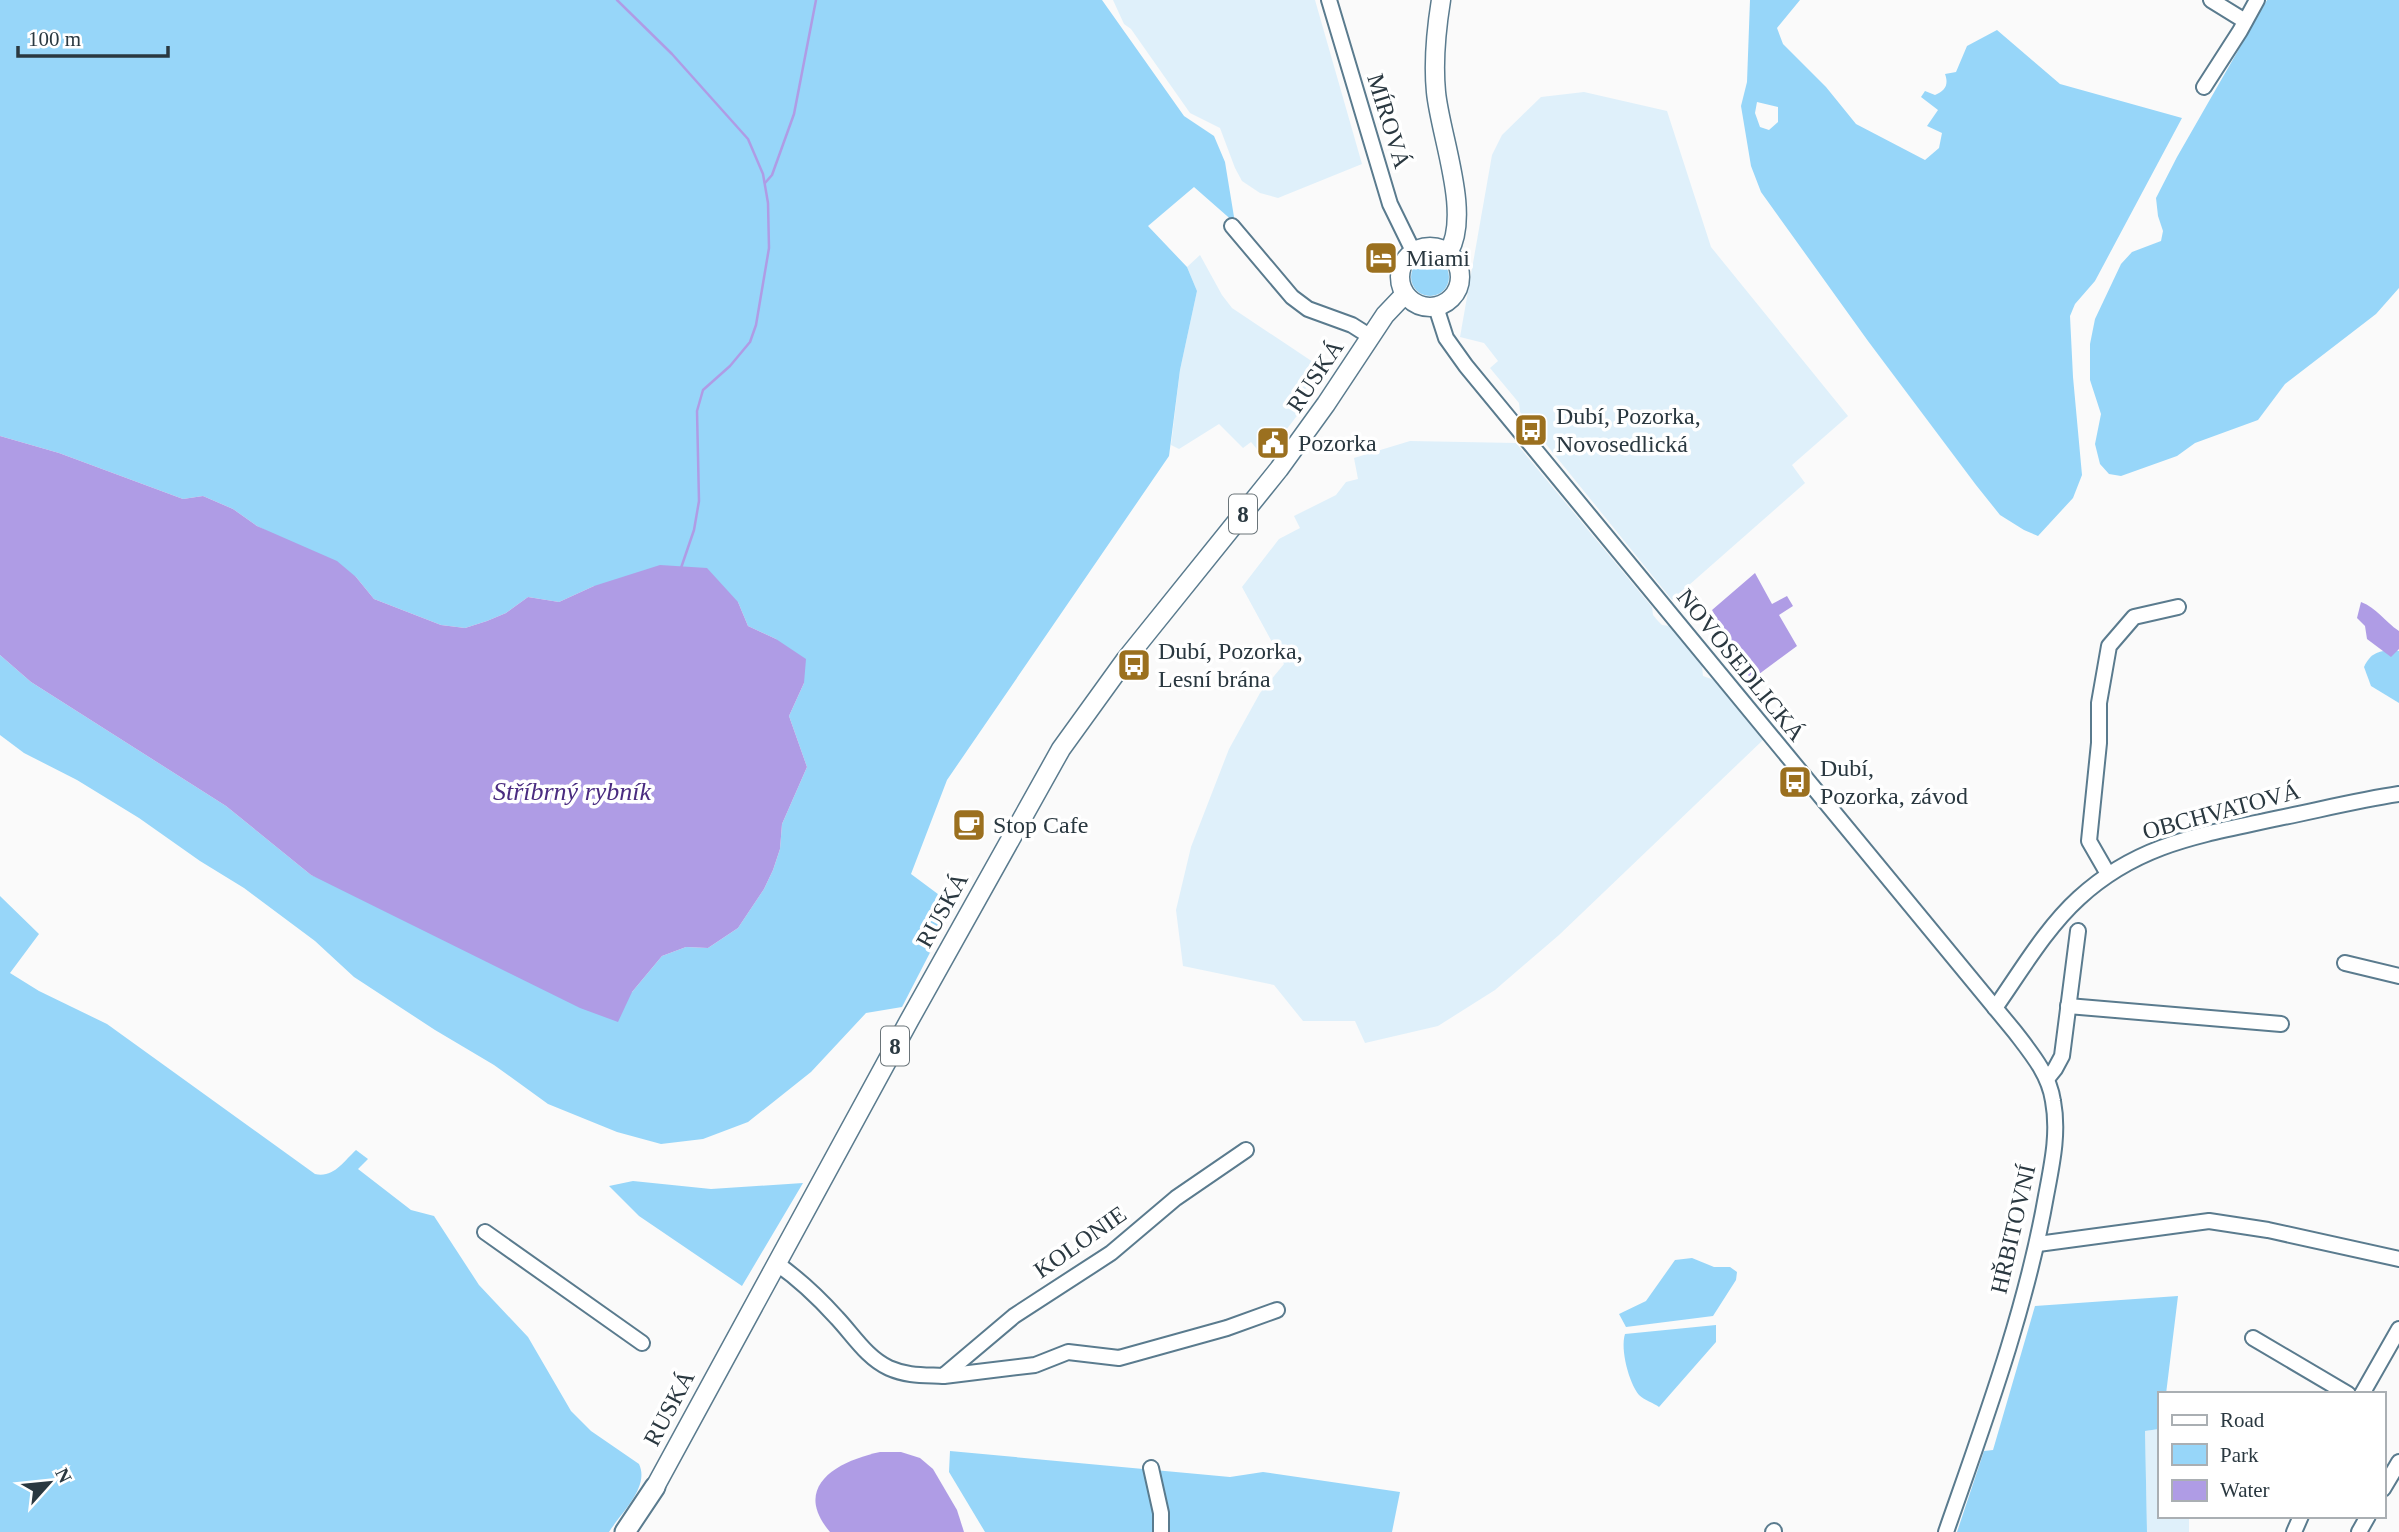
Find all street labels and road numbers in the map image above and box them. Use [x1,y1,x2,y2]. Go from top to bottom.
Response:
street label: MÍROVÁ [1362,71,1416,172]
street label: RUSKÁ [1281,334,1349,417]
road number: 8 [1229,494,1257,534]
street label: NOVOSEDLICKÁ [1672,584,1811,747]
street label: OBCHVATOVÁ [2139,777,2303,844]
street label: RUSKÁ [911,868,973,952]
road number: 8 [881,1026,909,1065]
street label: HŘBITOVNÍ [1986,1162,2040,1296]
street label: KOLONIE [1029,1201,1131,1283]
street label: RUSKÁ [638,1365,700,1450]

